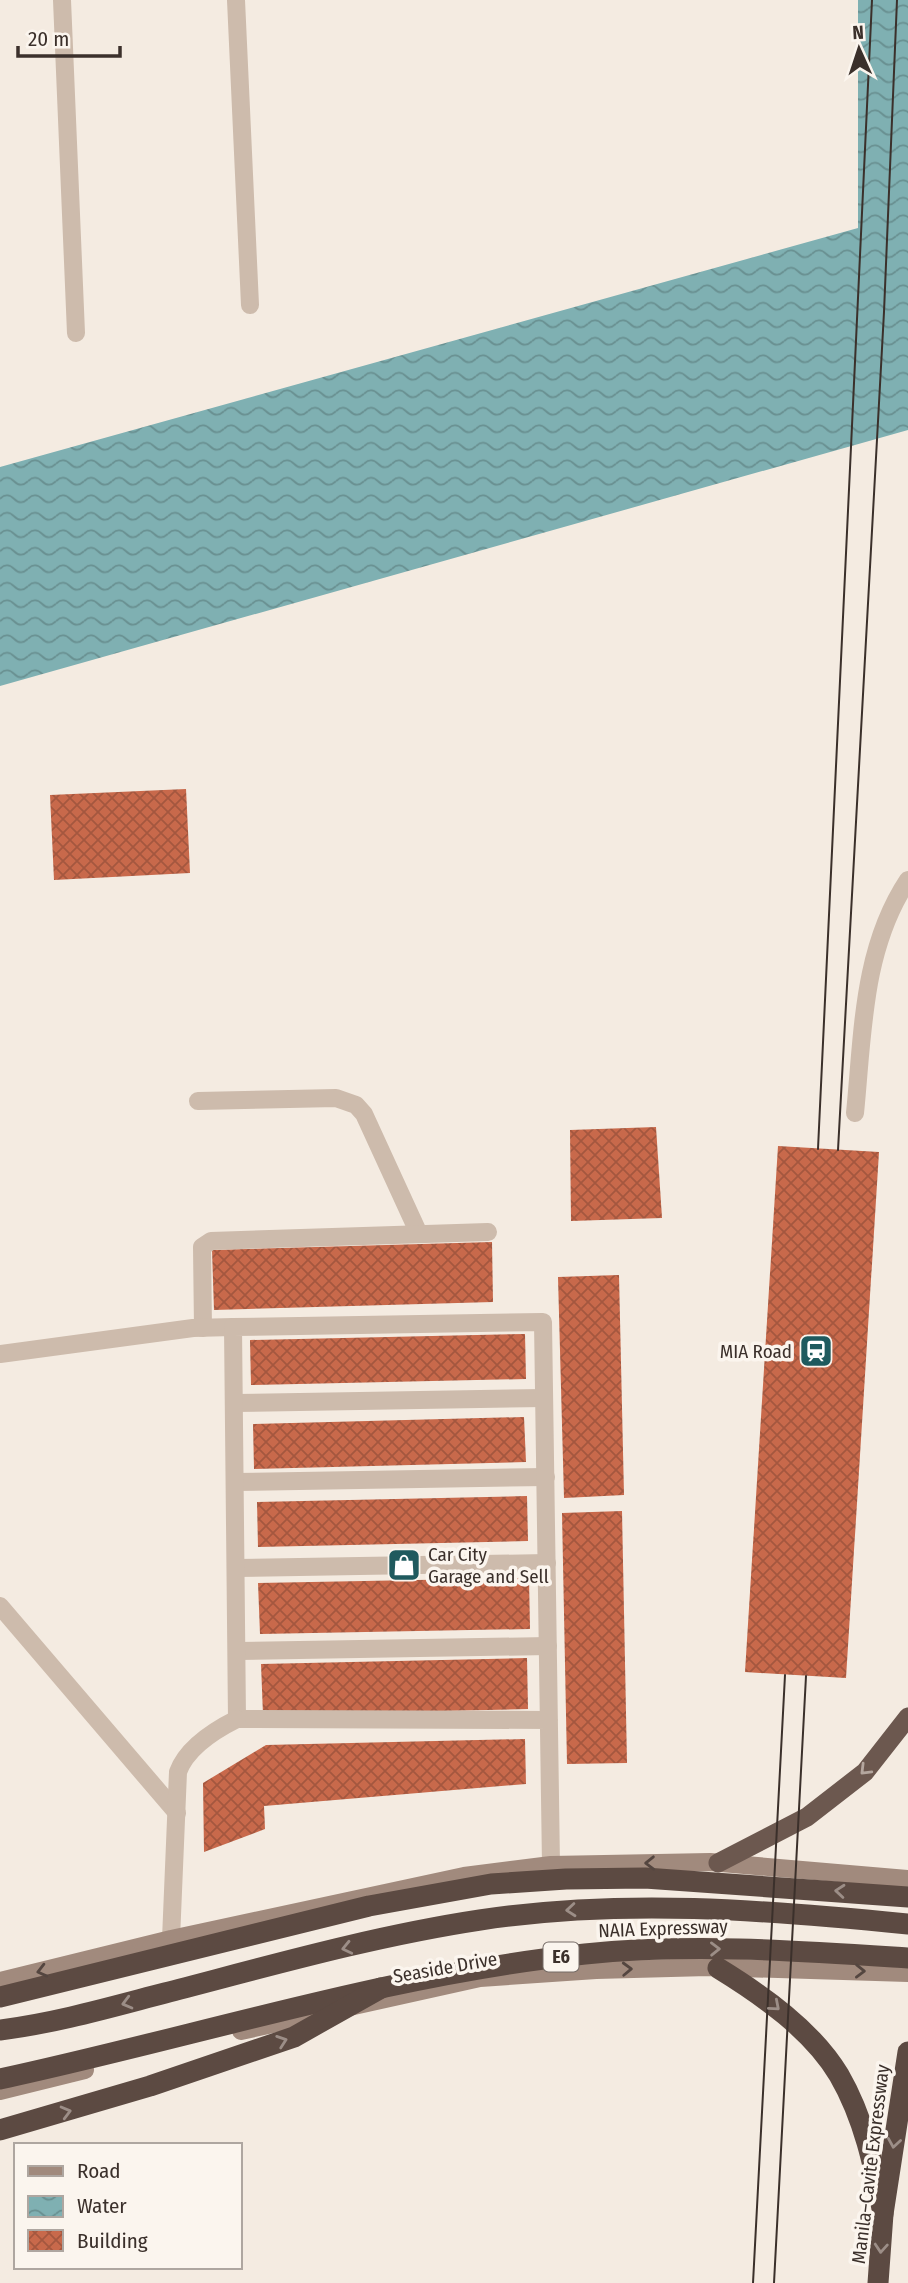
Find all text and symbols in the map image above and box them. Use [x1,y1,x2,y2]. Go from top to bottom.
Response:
scale bar [18,14,119,58]
north arrow [824,14,894,84]
text: N [852,21,864,44]
text: 20 m [28,26,69,52]
station icon: MIA Road [797,1332,835,1370]
place label: MIA Road [720,1340,792,1363]
place label: Car City Garage and Sell [428,1543,549,1588]
shop icon: Car City Garage and Sell [385,1546,423,1584]
one-way arrow [861,1761,874,1774]
one-way arrow [644,1856,655,1871]
one-way arrow [834,1884,845,1899]
one-way arrow [566,1902,577,1917]
street label: NAIA Expressway [598,1915,729,1942]
one-way arrow [341,1939,353,1954]
one-way arrow [710,1941,721,1957]
road number: E6 [544,1942,578,1971]
street label: Seaside Drive [391,1947,499,1988]
one-way arrow [622,1962,633,1977]
one-way arrow [36,1963,48,1977]
one-way arrow [855,1964,866,1979]
one-way arrow [121,1995,133,2009]
one-way arrow [767,1998,780,2010]
one-way arrow [275,2035,288,2049]
street label: Manila–Cavite Expressway [847,2063,894,2265]
one-way arrow [60,2105,72,2120]
one-way arrow [887,2137,902,2149]
legend [14,2143,242,2269]
text: Road [77,2158,121,2184]
text: Water [77,2193,127,2219]
text: Building [77,2228,148,2254]
one-way arrow [873,2243,888,2254]

